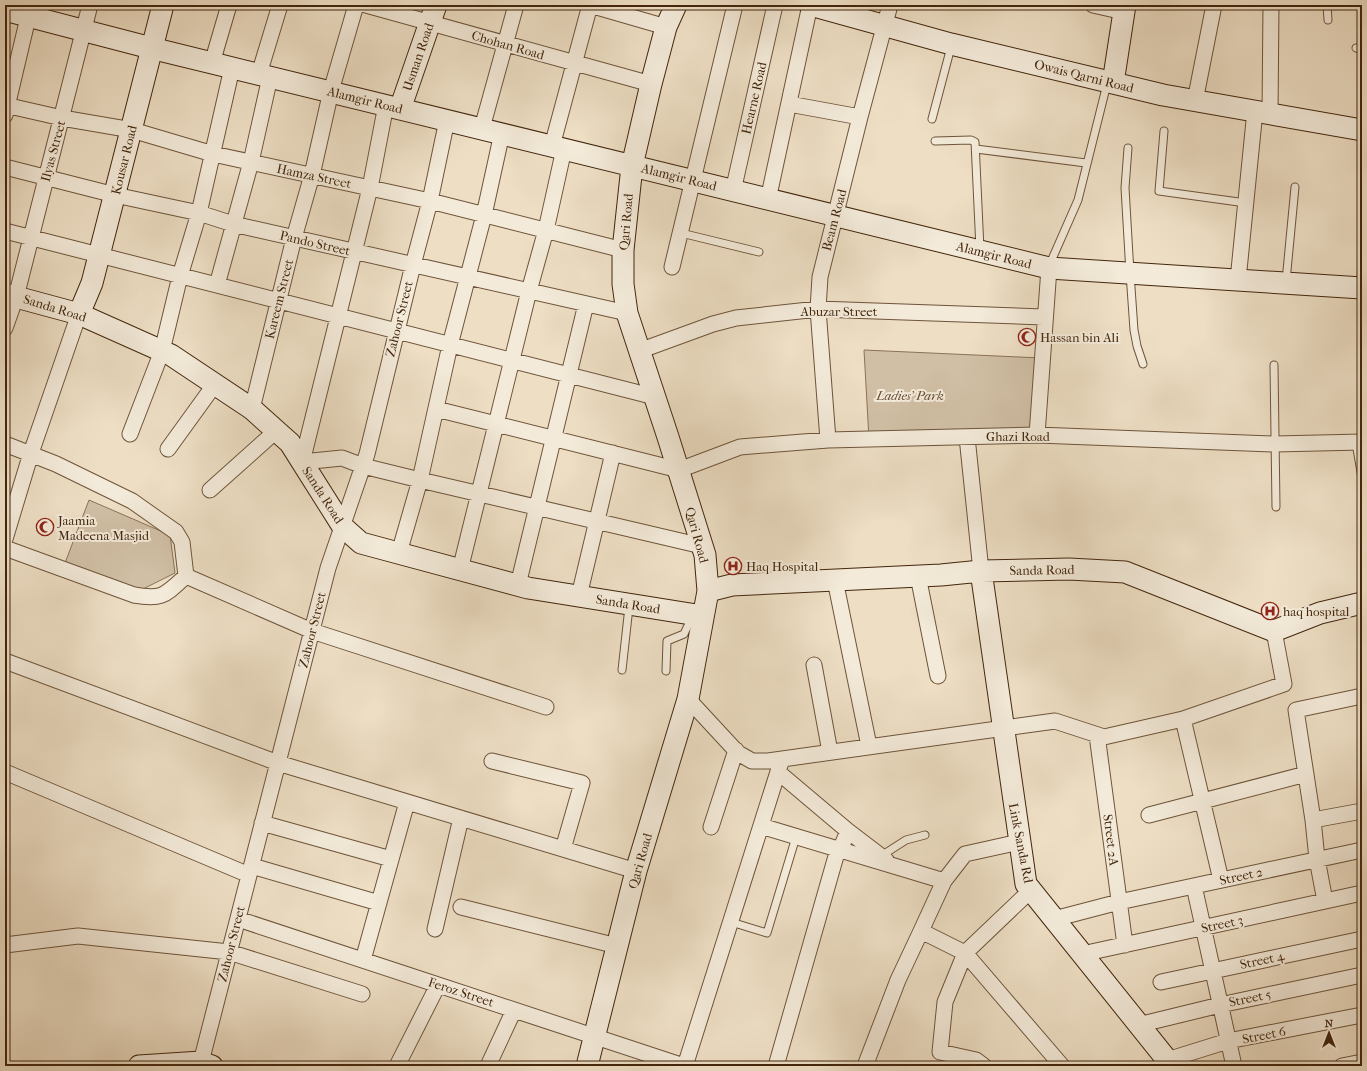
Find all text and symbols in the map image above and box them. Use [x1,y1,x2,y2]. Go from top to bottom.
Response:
street label: Usman Road [399,20,437,93]
street label: Chohan Road [470,27,547,63]
street label: Owais Qarni Road [1033,56,1136,96]
street label: Hearne Road [738,59,770,136]
street label: Alamgir Road [325,83,405,117]
street label: Ilyas Street [38,118,69,183]
street label: Kousar Road [108,123,140,196]
street label: Alamgir Road [639,160,719,194]
street label: Hamza Street [275,161,353,191]
street label: Beam Road [819,187,850,253]
street label: Qari Road [616,192,636,251]
street label: Pando Street [278,228,352,258]
street label: Alamgir Road [954,238,1034,272]
street label: Kareem Street [262,257,296,341]
street label: Zahoor Street [382,279,416,359]
street label: Sanda Road [22,291,89,325]
street label: Abuzar Street [800,304,878,319]
mosque icon: Hassan bin Ali [1017,327,1037,347]
place label: Hassan bin Ali [1040,330,1119,345]
park label: Ladies' Park [875,388,944,403]
street label: Ghazi Road [986,429,1051,444]
street label: Sanda Road [299,464,347,527]
street label: Qari Road [682,505,712,565]
place label: Jaamia Madeena Masjid [57,513,150,543]
mosque icon: Jaamia Madeena Masjid [35,517,55,537]
hospital icon: Haq Hospital [723,556,743,576]
place label: Haq Hospital [746,559,819,574]
street label: Sanda Road [1009,562,1076,578]
street label: Zahoor Street [295,590,329,670]
street label: Sanda Road [595,592,662,617]
hospital icon: haq hospital [1260,601,1280,621]
place label: haq hospital [1283,604,1350,619]
street label: Link Sanda Rd [1006,802,1036,885]
street label: Street 2A [1100,813,1122,867]
street label: Qari Road [625,831,655,891]
street label: Street 2 [1218,864,1264,888]
street label: Zahoor Street [214,904,248,984]
street label: Street 3 [1200,912,1244,936]
street label: Street 4 [1239,948,1286,972]
street label: Feroz Street [426,974,496,1010]
street label: Street 5 [1228,986,1273,1010]
north arrow [1309,1013,1349,1053]
text: N [1325,1017,1334,1030]
street label: Street 6 [1241,1023,1288,1047]

